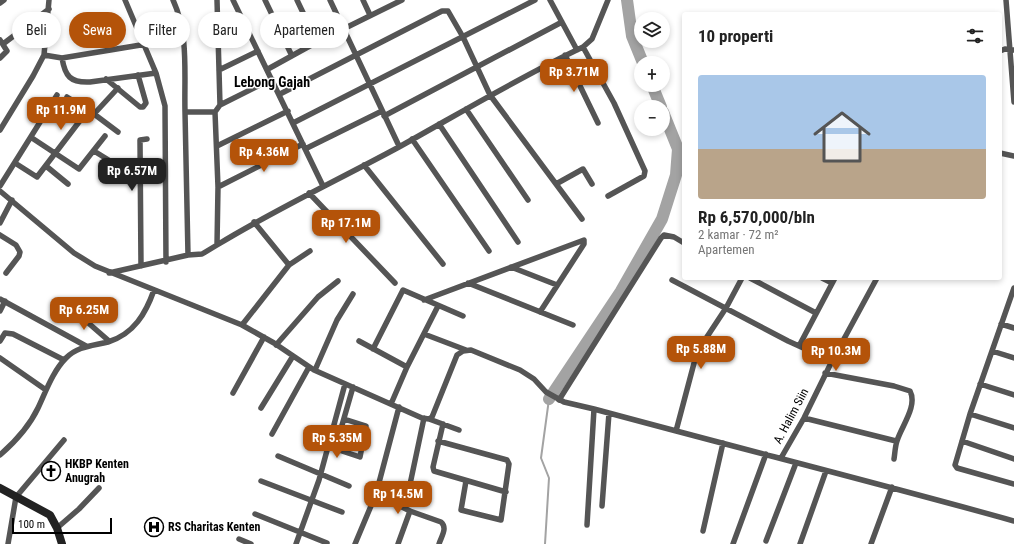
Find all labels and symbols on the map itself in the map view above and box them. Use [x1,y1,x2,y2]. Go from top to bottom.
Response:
pin: Rp 3.71M [533,59,615,93]
district label: Lebong Gajah [234,74,310,90]
pin: Rp 11.9M [20,97,102,131]
pin: Rp 4.36M [223,139,305,173]
pin: Rp 6.57M [91,158,173,192]
pin: Rp 17.1M [305,210,387,244]
pin: Rp 6.25M [43,297,125,331]
pin: Rp 5.88M [660,336,742,370]
pin: Rp 10.3M [795,338,877,372]
street label: A. Halim Siin [771,386,812,446]
pin: Rp 5.35M [296,425,378,459]
place label: HKBP Kenten Anugrah [65,457,129,485]
church icon: HKBP Kenten Anugrah [40,460,62,482]
pin: Rp 14.5M [357,481,439,515]
scale bar [12,516,112,535]
hospital icon: RS Charitas Kenten [143,516,165,538]
place label: RS Charitas Kenten [168,520,260,534]

